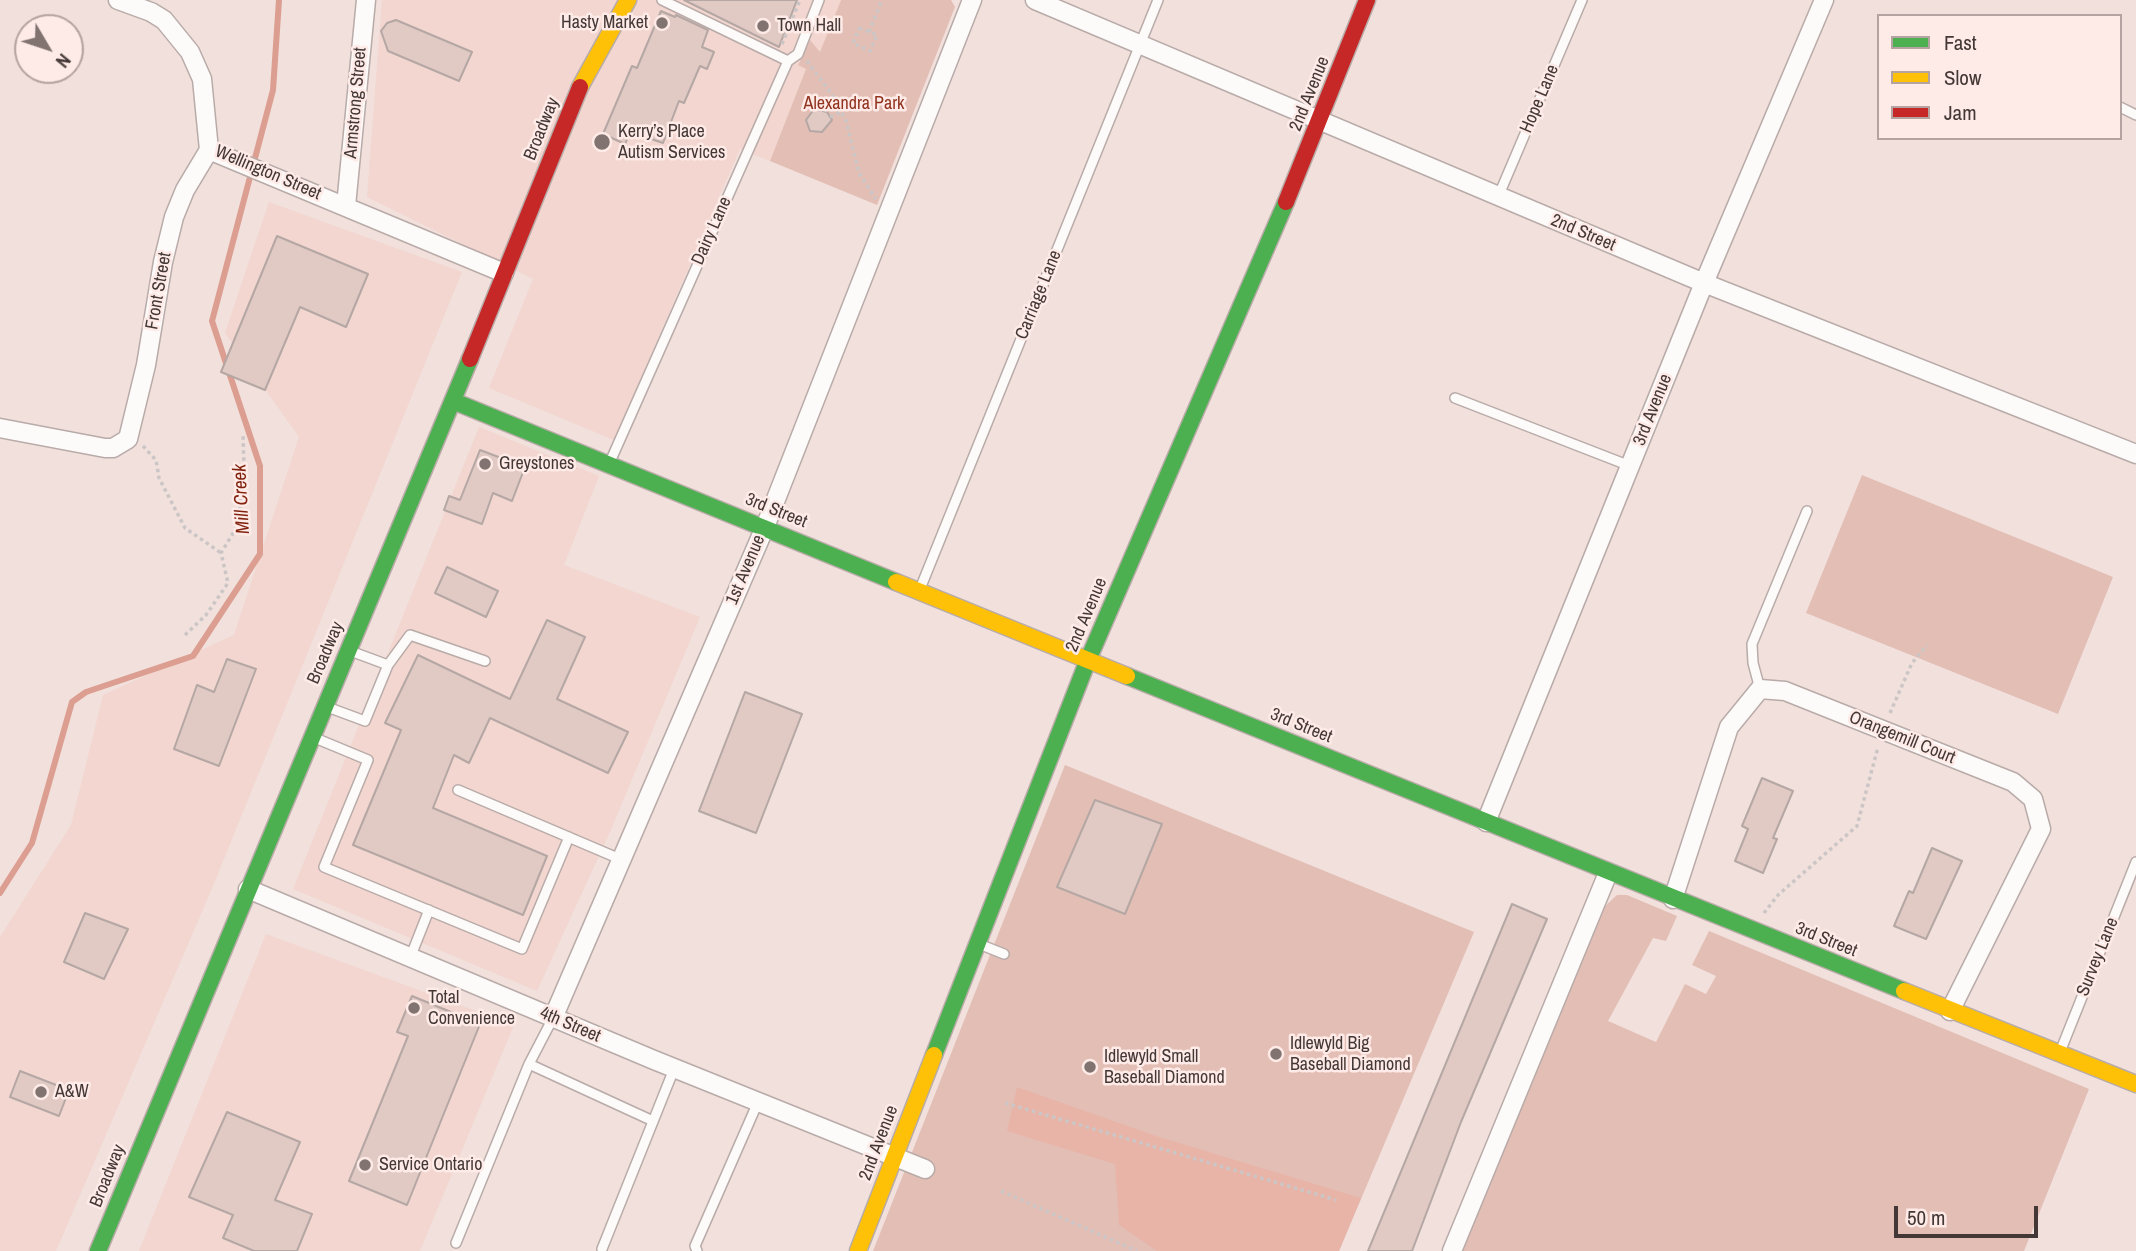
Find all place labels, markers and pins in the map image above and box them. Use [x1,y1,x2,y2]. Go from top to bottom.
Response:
place label: Hasty Market [561,12,648,34]
marker: Hasty Market [654,15,670,31]
place label: Town Hall [777,15,841,37]
marker: Town Hall [755,18,771,34]
place label: Kerry’s Place Autism Services [618,121,725,164]
marker: Kerry’s Place Autism Services [592,132,612,152]
place label: Greystones [499,453,574,475]
marker: Greystones [477,456,493,472]
place label: Total Convenience [428,987,515,1030]
marker: Total Convenience [406,1000,422,1016]
place label: Idlewyld Big Baseball Diamond [1290,1033,1411,1076]
place label: Idlewyld Small Baseball Diamond [1104,1046,1225,1088]
marker: Idlewyld Big Baseball Diamond [1268,1046,1284,1062]
marker: Idlewyld Small Baseball Diamond [1082,1059,1098,1075]
place label: A&W [55,1081,89,1103]
marker: A&W [33,1084,49,1100]
place label: Service Ontario [379,1154,482,1176]
marker: Service Ontario [357,1157,373,1173]

